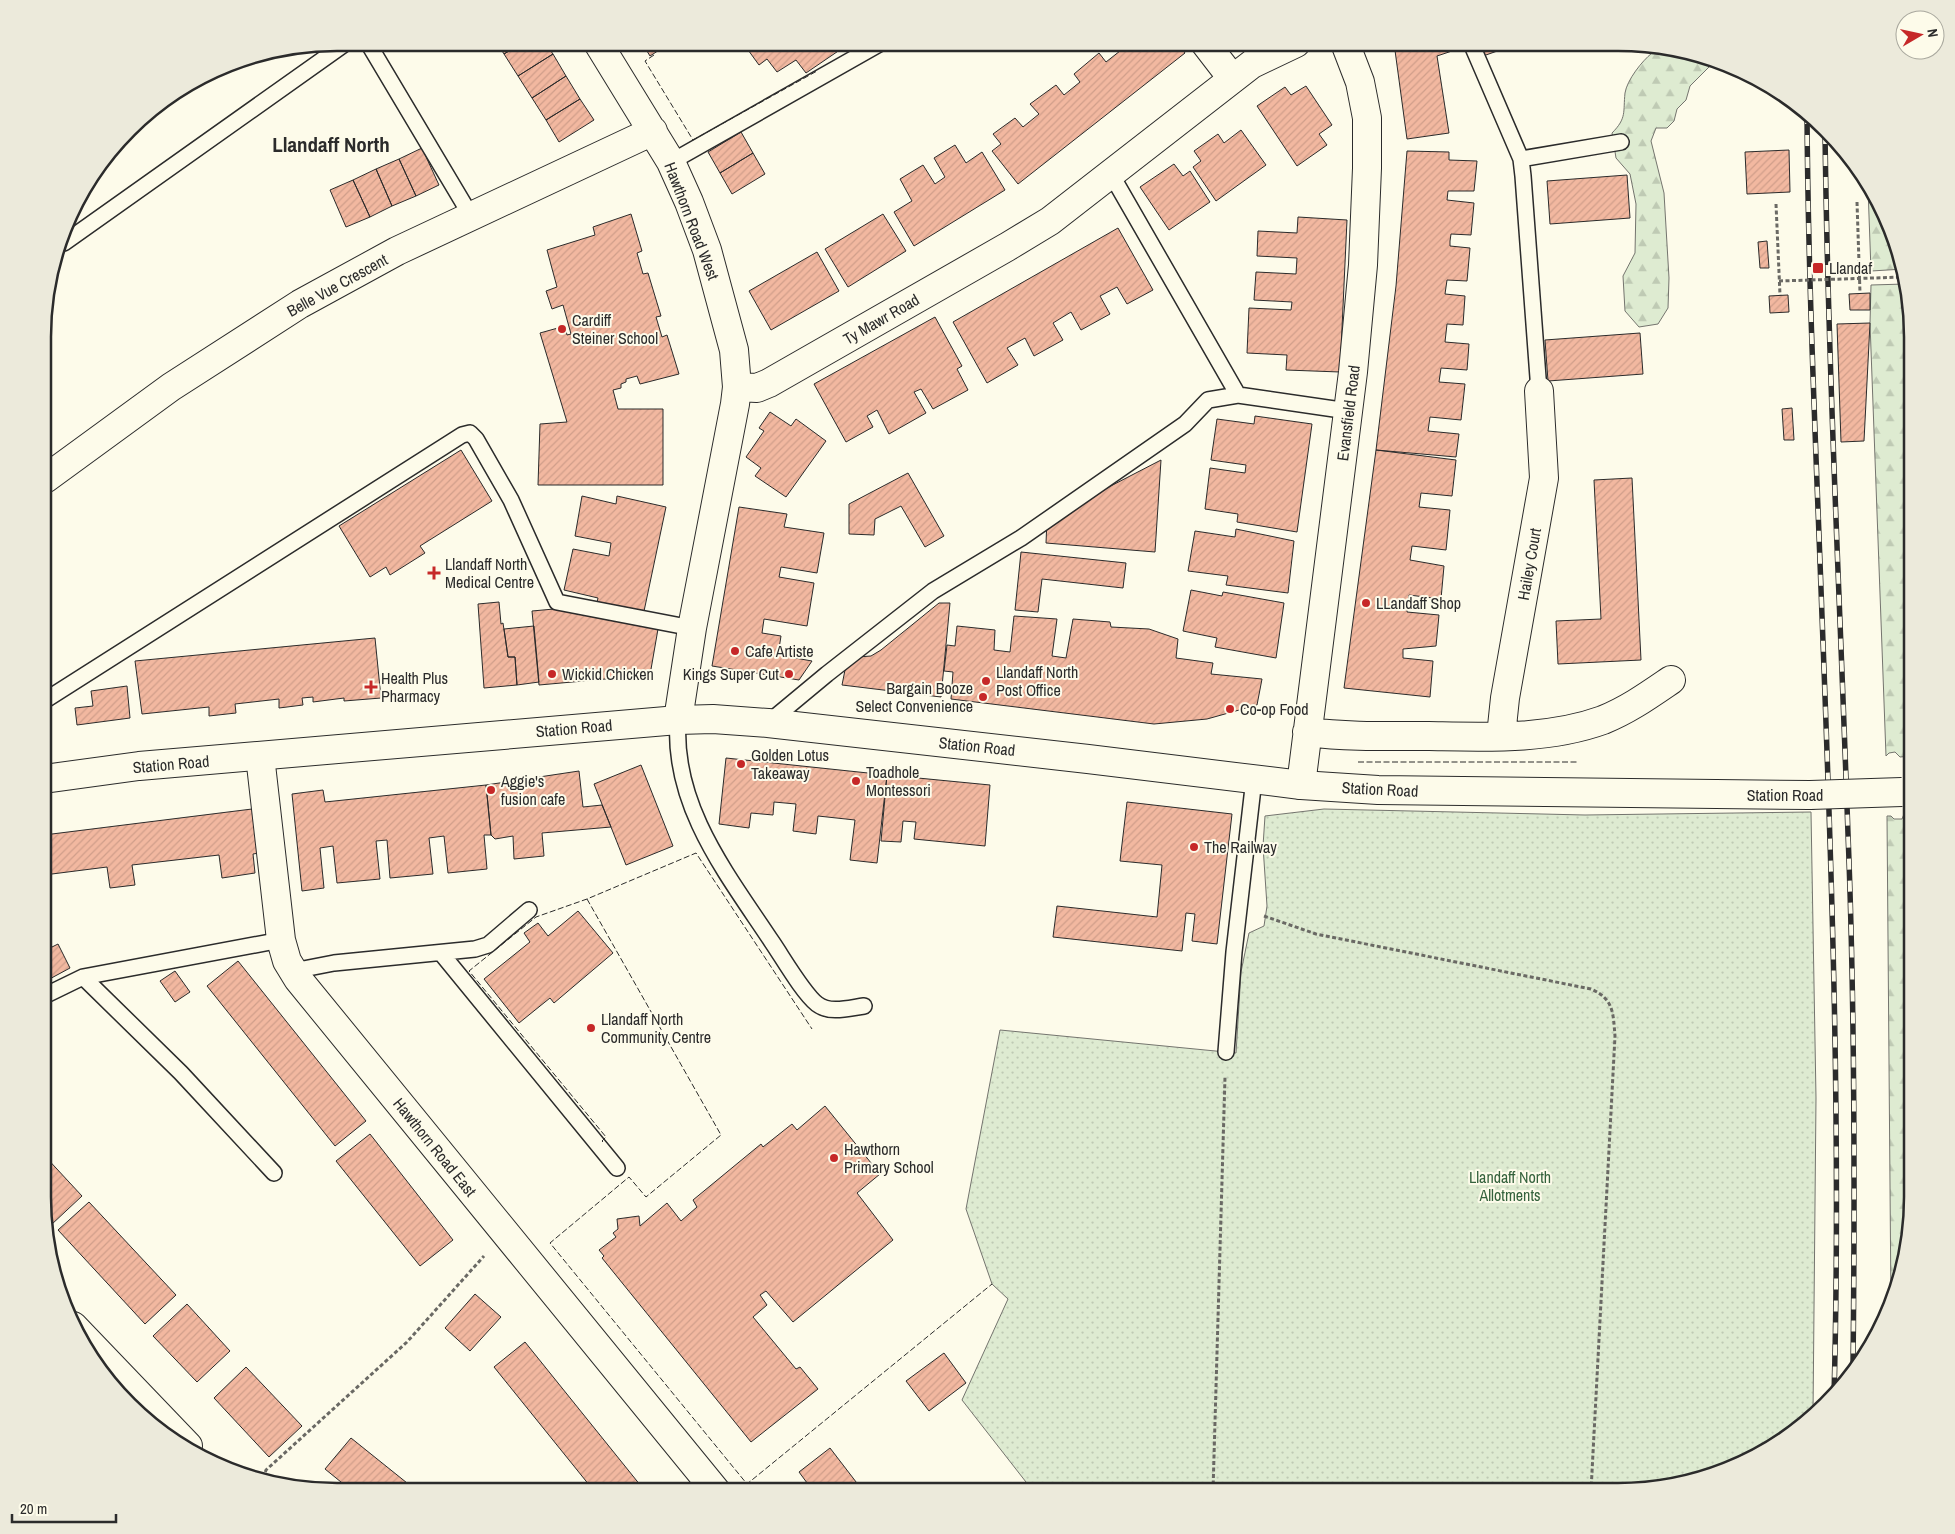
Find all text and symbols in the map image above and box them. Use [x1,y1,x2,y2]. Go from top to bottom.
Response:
north arrow [1895,10,1945,60]
text: N [1923,27,1942,38]
district label: Llandaff North [272,130,390,159]
street label: Hawthorn Road West [659,159,725,283]
street label: Belle Vue Crescent [283,248,392,322]
place label: Llandaf [1829,257,1872,279]
marker: Llandaf [1811,261,1825,275]
street label: Ty Mawr Road [839,288,923,350]
place label: Cardiff Steiner School [572,309,658,349]
marker: Cardiff Steiner School [556,323,568,335]
street label: Evansfield Road [1331,364,1365,462]
street label: Hailey Court [1512,526,1546,602]
place label: Llandaff North Medical Centre [445,553,534,593]
marker: Llandaff North Medical Centre [427,566,441,580]
place label: LLandaff Shop [1376,592,1461,614]
marker: LLandaff Shop [1360,597,1372,609]
place label: Cafe Artiste [745,640,814,662]
marker: Cafe Artiste [729,645,741,657]
place label: Llandaff North Post Office [996,661,1078,701]
place label: Wickid Chicken [562,663,654,685]
place label: Kings Super Cut [683,663,779,685]
place label: Health Plus Pharmacy [381,667,448,707]
marker: Wickid Chicken [546,668,558,680]
marker: Kings Super Cut [783,668,795,680]
marker: Llandaff North Post Office [980,675,992,687]
place label: Bargain Booze Select Convenience [856,677,973,717]
marker: Health Plus Pharmacy [365,681,377,693]
marker: Bargain Booze Select Convenience [977,691,989,703]
place label: Co-op Food [1240,698,1309,720]
marker: Co-op Food [1224,703,1236,715]
street label: Station Road [535,714,613,742]
street label: Station Road [938,731,1016,761]
place label: Golden Lotus Takeaway [751,744,829,784]
street label: Station Road [132,750,210,778]
marker: Golden Lotus Takeaway [735,758,747,770]
place label: Toadhole Montessori [866,761,931,801]
place label: Aggie's fusion cafe [500,770,565,810]
marker: Toadhole Montessori [850,775,862,787]
street label: Station Road [1341,776,1419,802]
marker: Aggie's fusion cafe [485,784,497,796]
street label: Station Road [1747,784,1823,806]
place label: The Railway [1204,836,1277,858]
marker: The Railway [1188,841,1200,853]
place label: Llandaff North Community Centre [601,1008,711,1048]
marker: Llandaff North Community Centre [585,1022,597,1034]
street label: Hawthorn Road East [388,1093,482,1201]
place label: Hawthorn Primary School [844,1138,934,1178]
marker: Hawthorn Primary School [828,1152,840,1164]
park label: Llandaff North Allotments [1469,1166,1551,1206]
scale bar [12,1492,116,1524]
text: 20 m [20,1498,47,1519]

